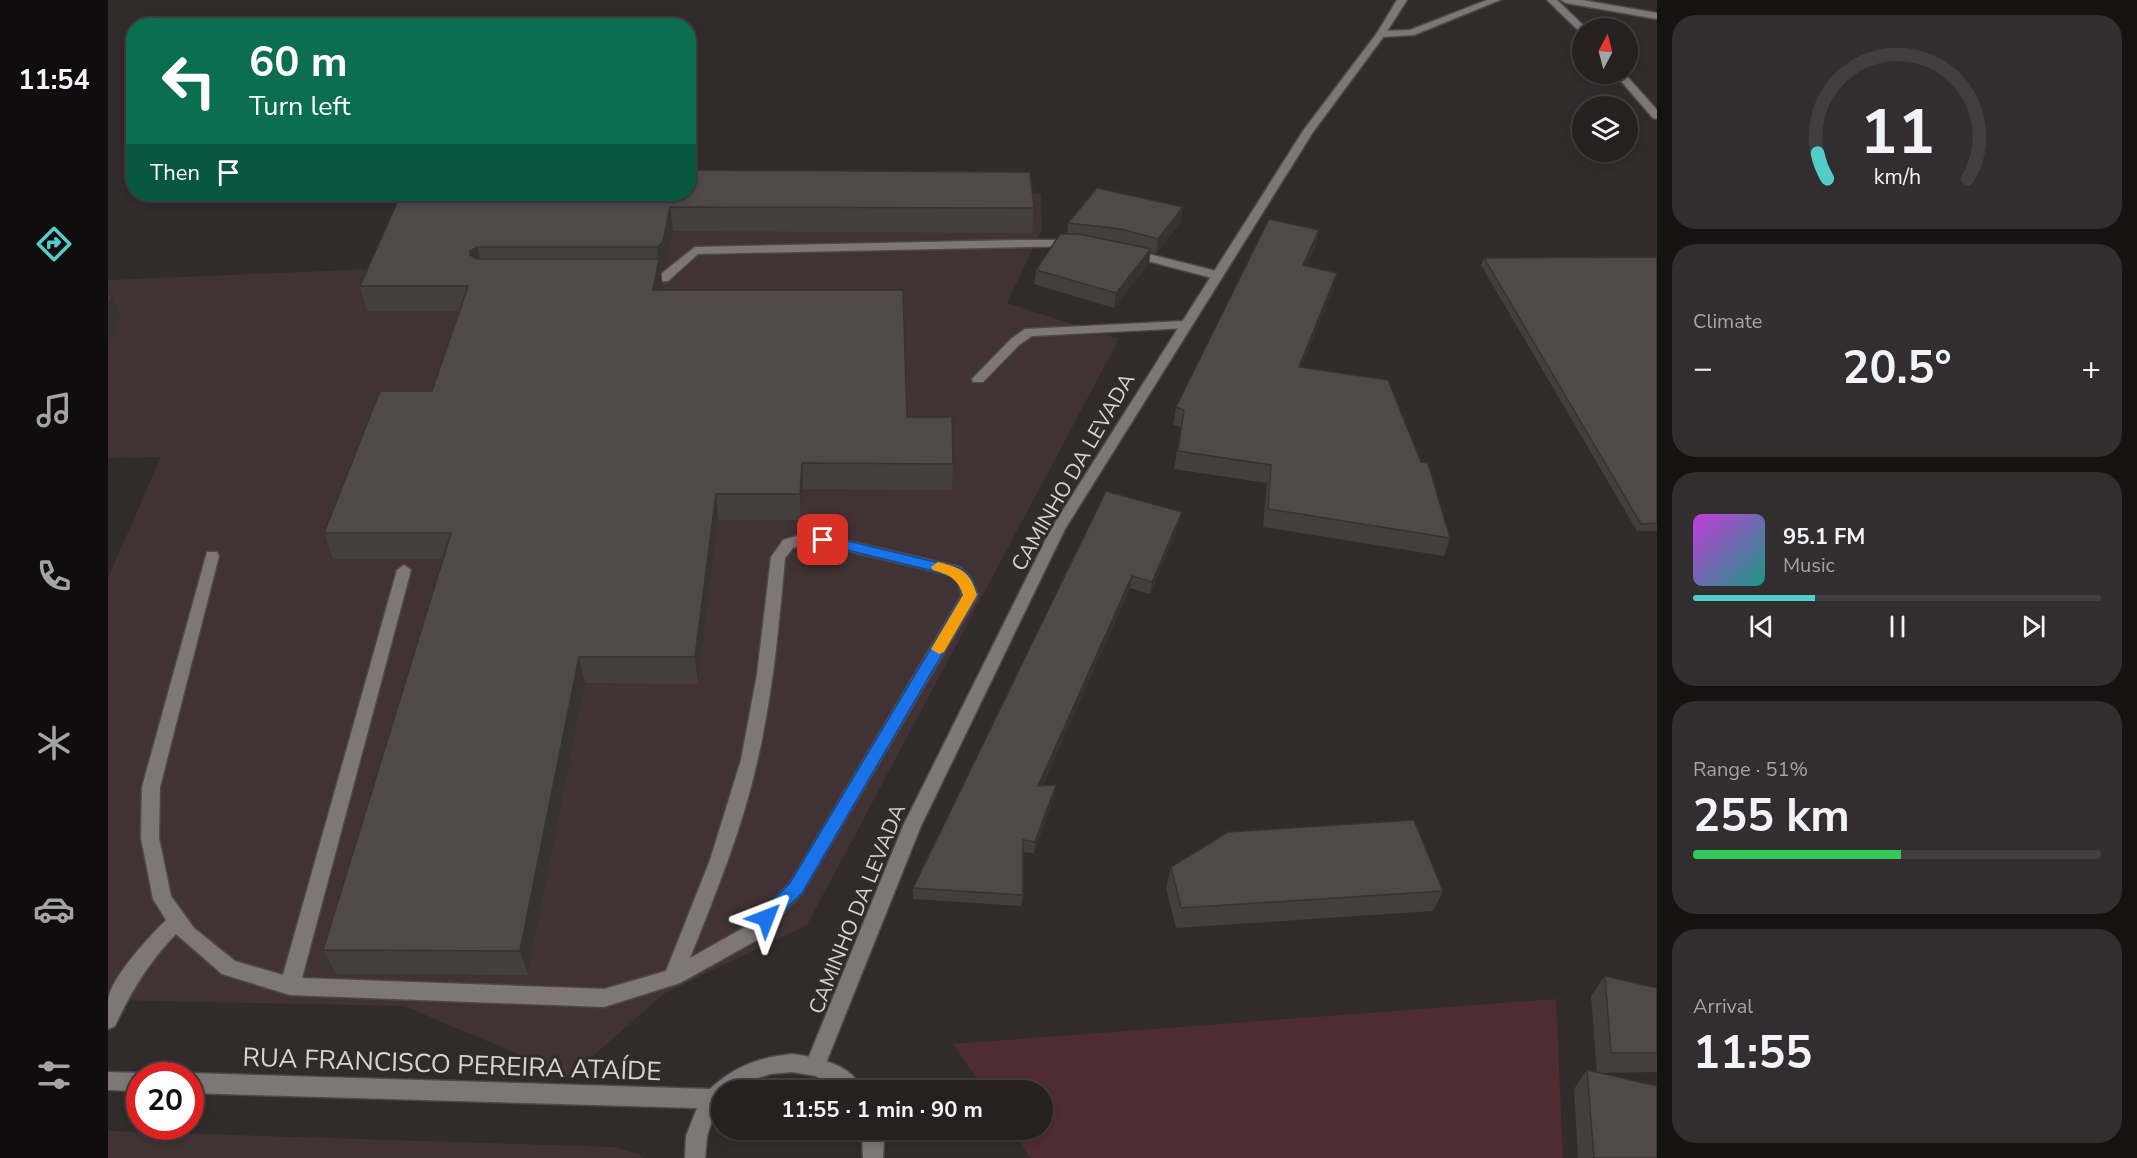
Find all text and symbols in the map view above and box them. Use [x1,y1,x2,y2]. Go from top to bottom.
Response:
north arrow [1572,18,1638,84]
map controls [1572,18,1638,162]
text: 60 m [249,34,348,91]
icon: left [150,42,228,120]
text: 11:54 [18,62,90,99]
text: Turn left [249,88,350,125]
text: 11 [1860,90,1934,175]
button: layers [1572,96,1638,162]
icon: arrive [212,156,245,189]
text: Then [150,158,200,188]
text: km/h [1873,162,1921,192]
icon: directions [33,223,75,265]
text: Climate [1693,308,1762,335]
text: 20.5° [1842,338,1952,399]
text: − [1693,346,1713,391]
text: + [2081,346,2101,391]
street label: CAMINHO DA LEVADA [1005,368,1141,576]
icon: music [33,389,75,431]
pin [797,514,848,565]
text: 95.1 FM [1783,522,1865,552]
icon: arrive [806,523,839,556]
text: Music [1783,552,1835,579]
icon: phone [33,555,75,597]
icon: previous [1745,610,1778,643]
icon: pause [1881,610,1914,643]
icon: next [2017,610,2050,643]
icon: climate [33,722,75,764]
text: Range · 51% [1693,756,1808,783]
text: 255 km [1693,786,1850,847]
street label: CAMINHO DA LEVADA [802,800,912,1018]
position arrow [734,886,798,950]
icon: car [33,888,75,930]
text: Arrival [1693,993,1753,1020]
text: 11:55 [1693,1023,1812,1084]
street label: RUA FRANCISCO PEREIRA ATAÍDE [242,1040,662,1089]
icon: filters [33,1054,75,1096]
speed limit sign: 20 [126,1062,204,1140]
text: 11:55 · 1 min · 90 m [781,1095,983,1125]

